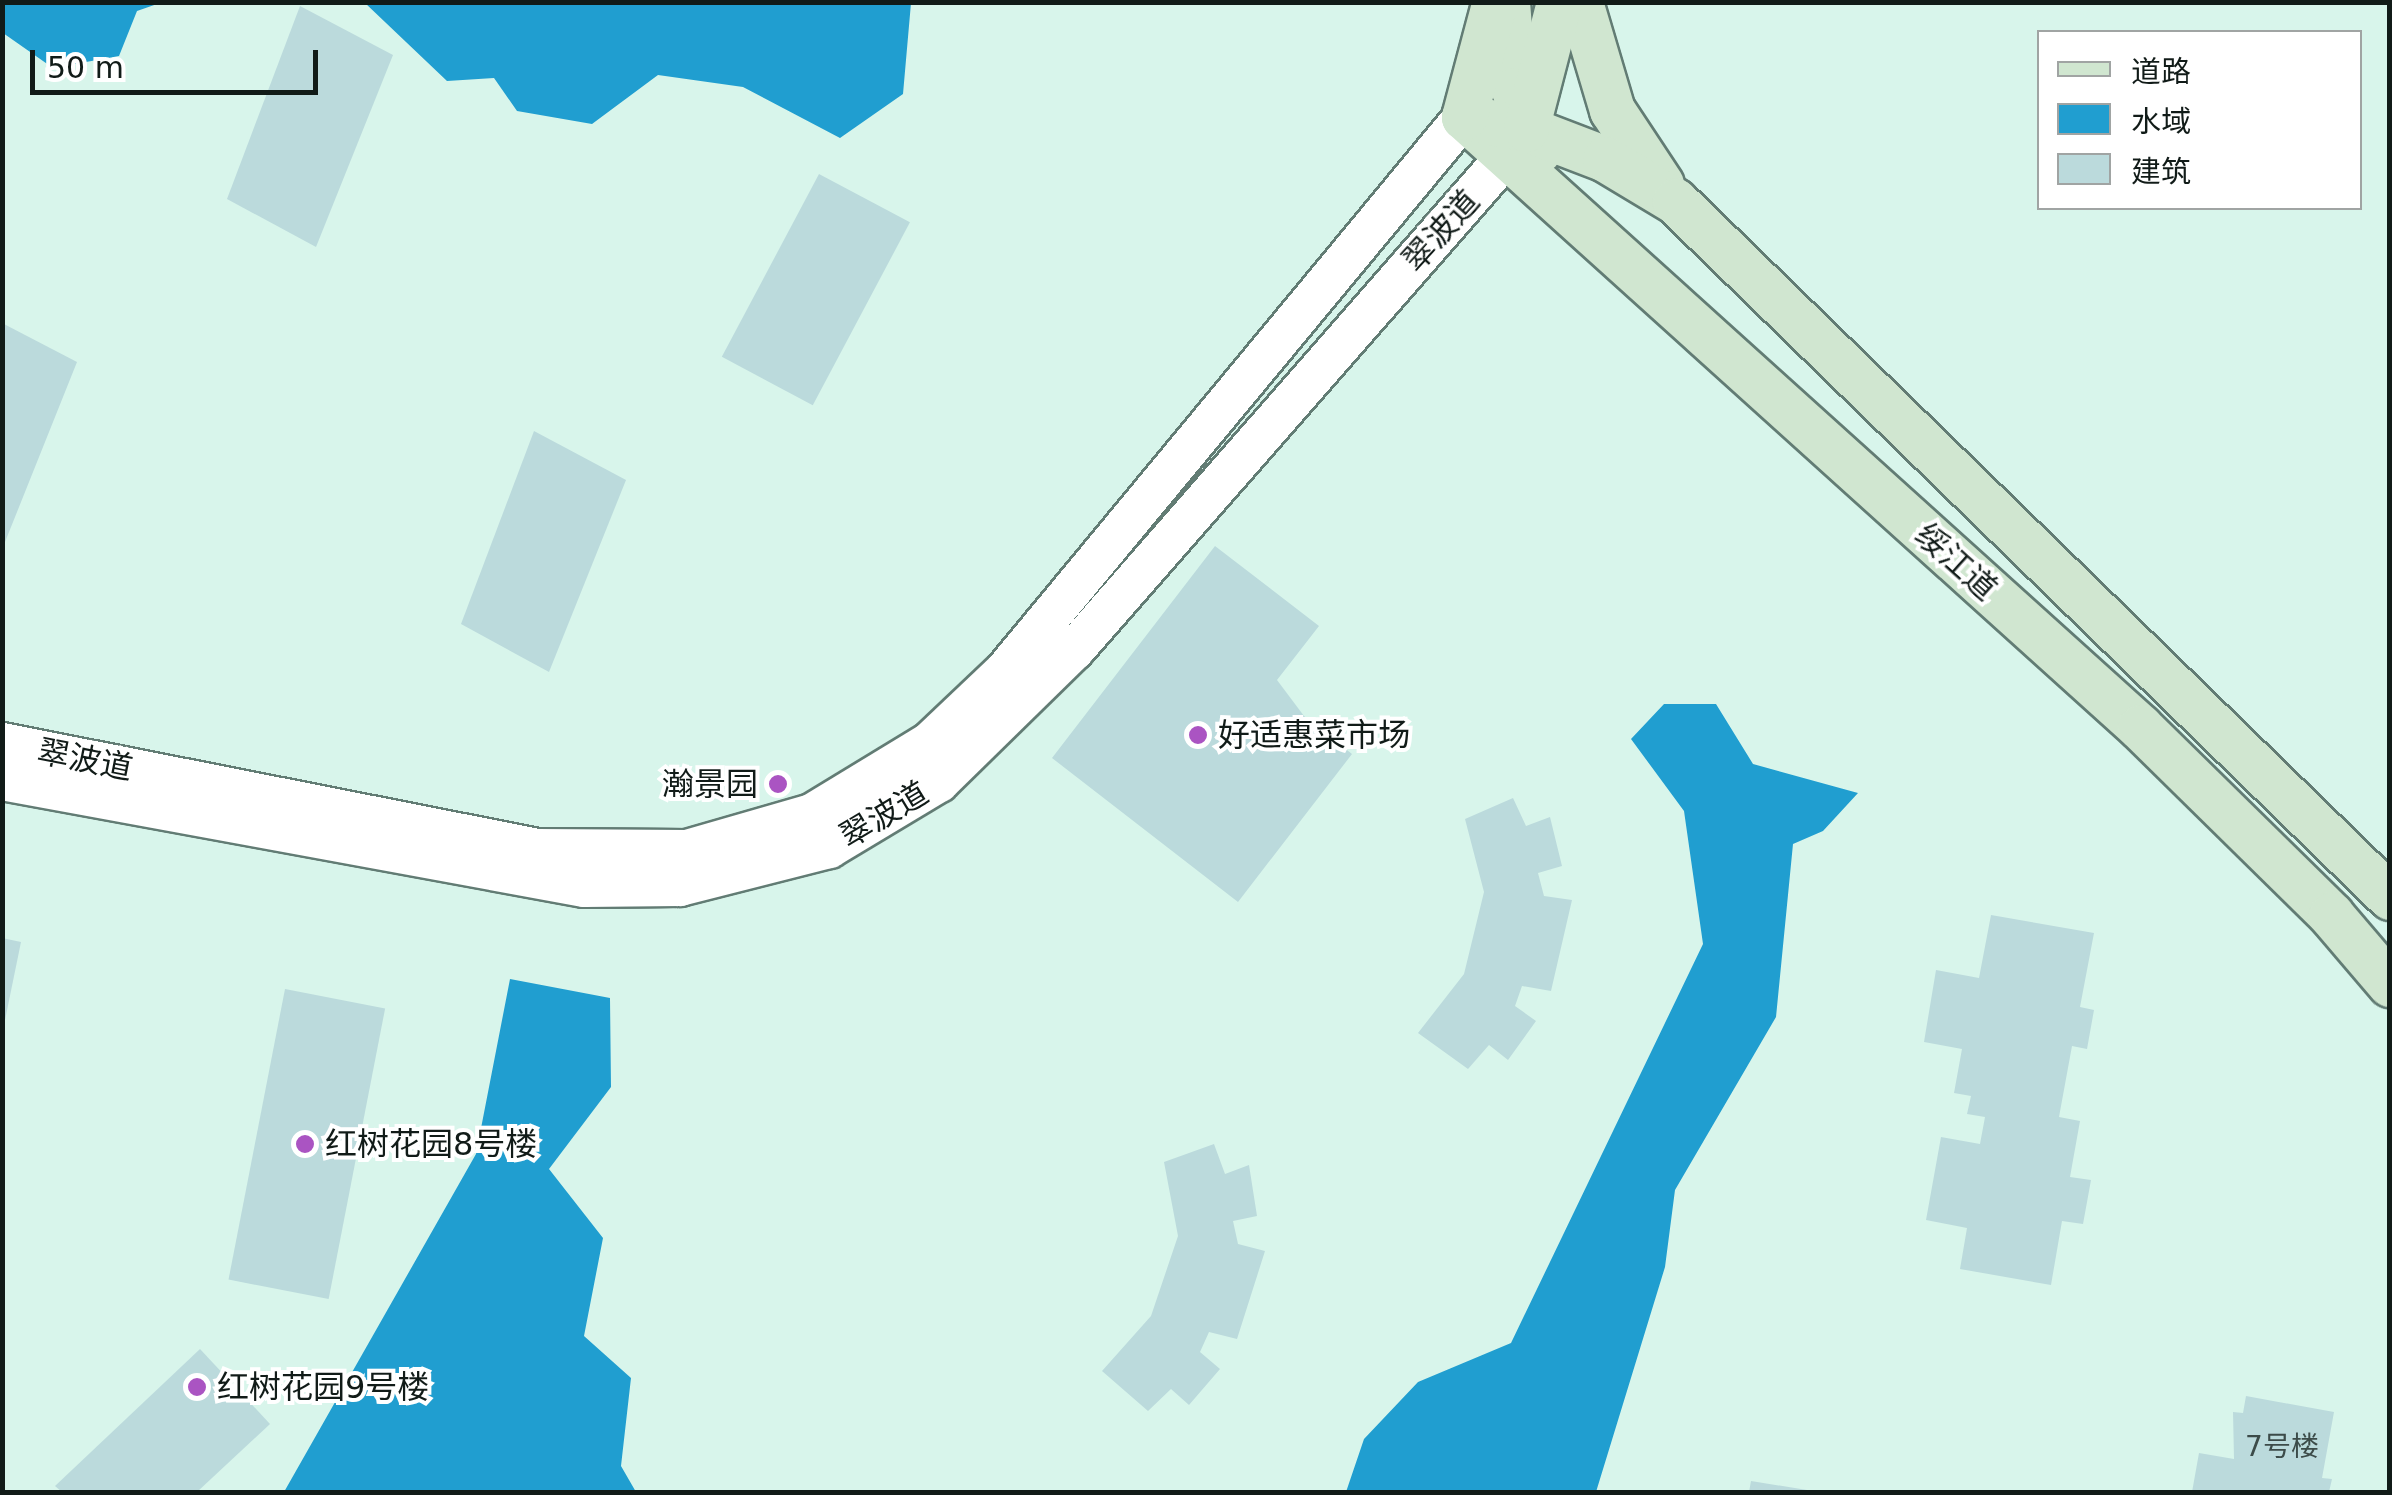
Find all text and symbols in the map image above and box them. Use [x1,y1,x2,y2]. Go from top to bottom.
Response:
scale bar [35,30,322,92]
legend [2037,30,2362,210]
text: 50 m [47,50,124,85]
text: 道路 [2131,54,2191,89]
text: 水域 [2131,104,2191,139]
text: 建筑 [2131,154,2191,189]
street label: 翠波道 [1395,182,1487,280]
street label: 绥江道 [1907,516,2005,608]
place label: 好适惠菜市场 [1218,716,1410,754]
marker: 好适惠菜市场 [1187,724,1209,746]
street label: 翠波道 [34,732,136,788]
place label: 瀚景园 [662,765,758,803]
marker: 瀚景园 [767,773,789,795]
street label: 翠波道 [833,774,935,856]
place label: 红树花园8号楼 [325,1125,537,1163]
marker: 红树花园8号楼 [294,1133,316,1155]
place label: 红树花园9号楼 [217,1368,429,1406]
marker: 红树花园9号楼 [186,1376,208,1398]
house number: 7号楼 [2245,1430,2319,1464]

